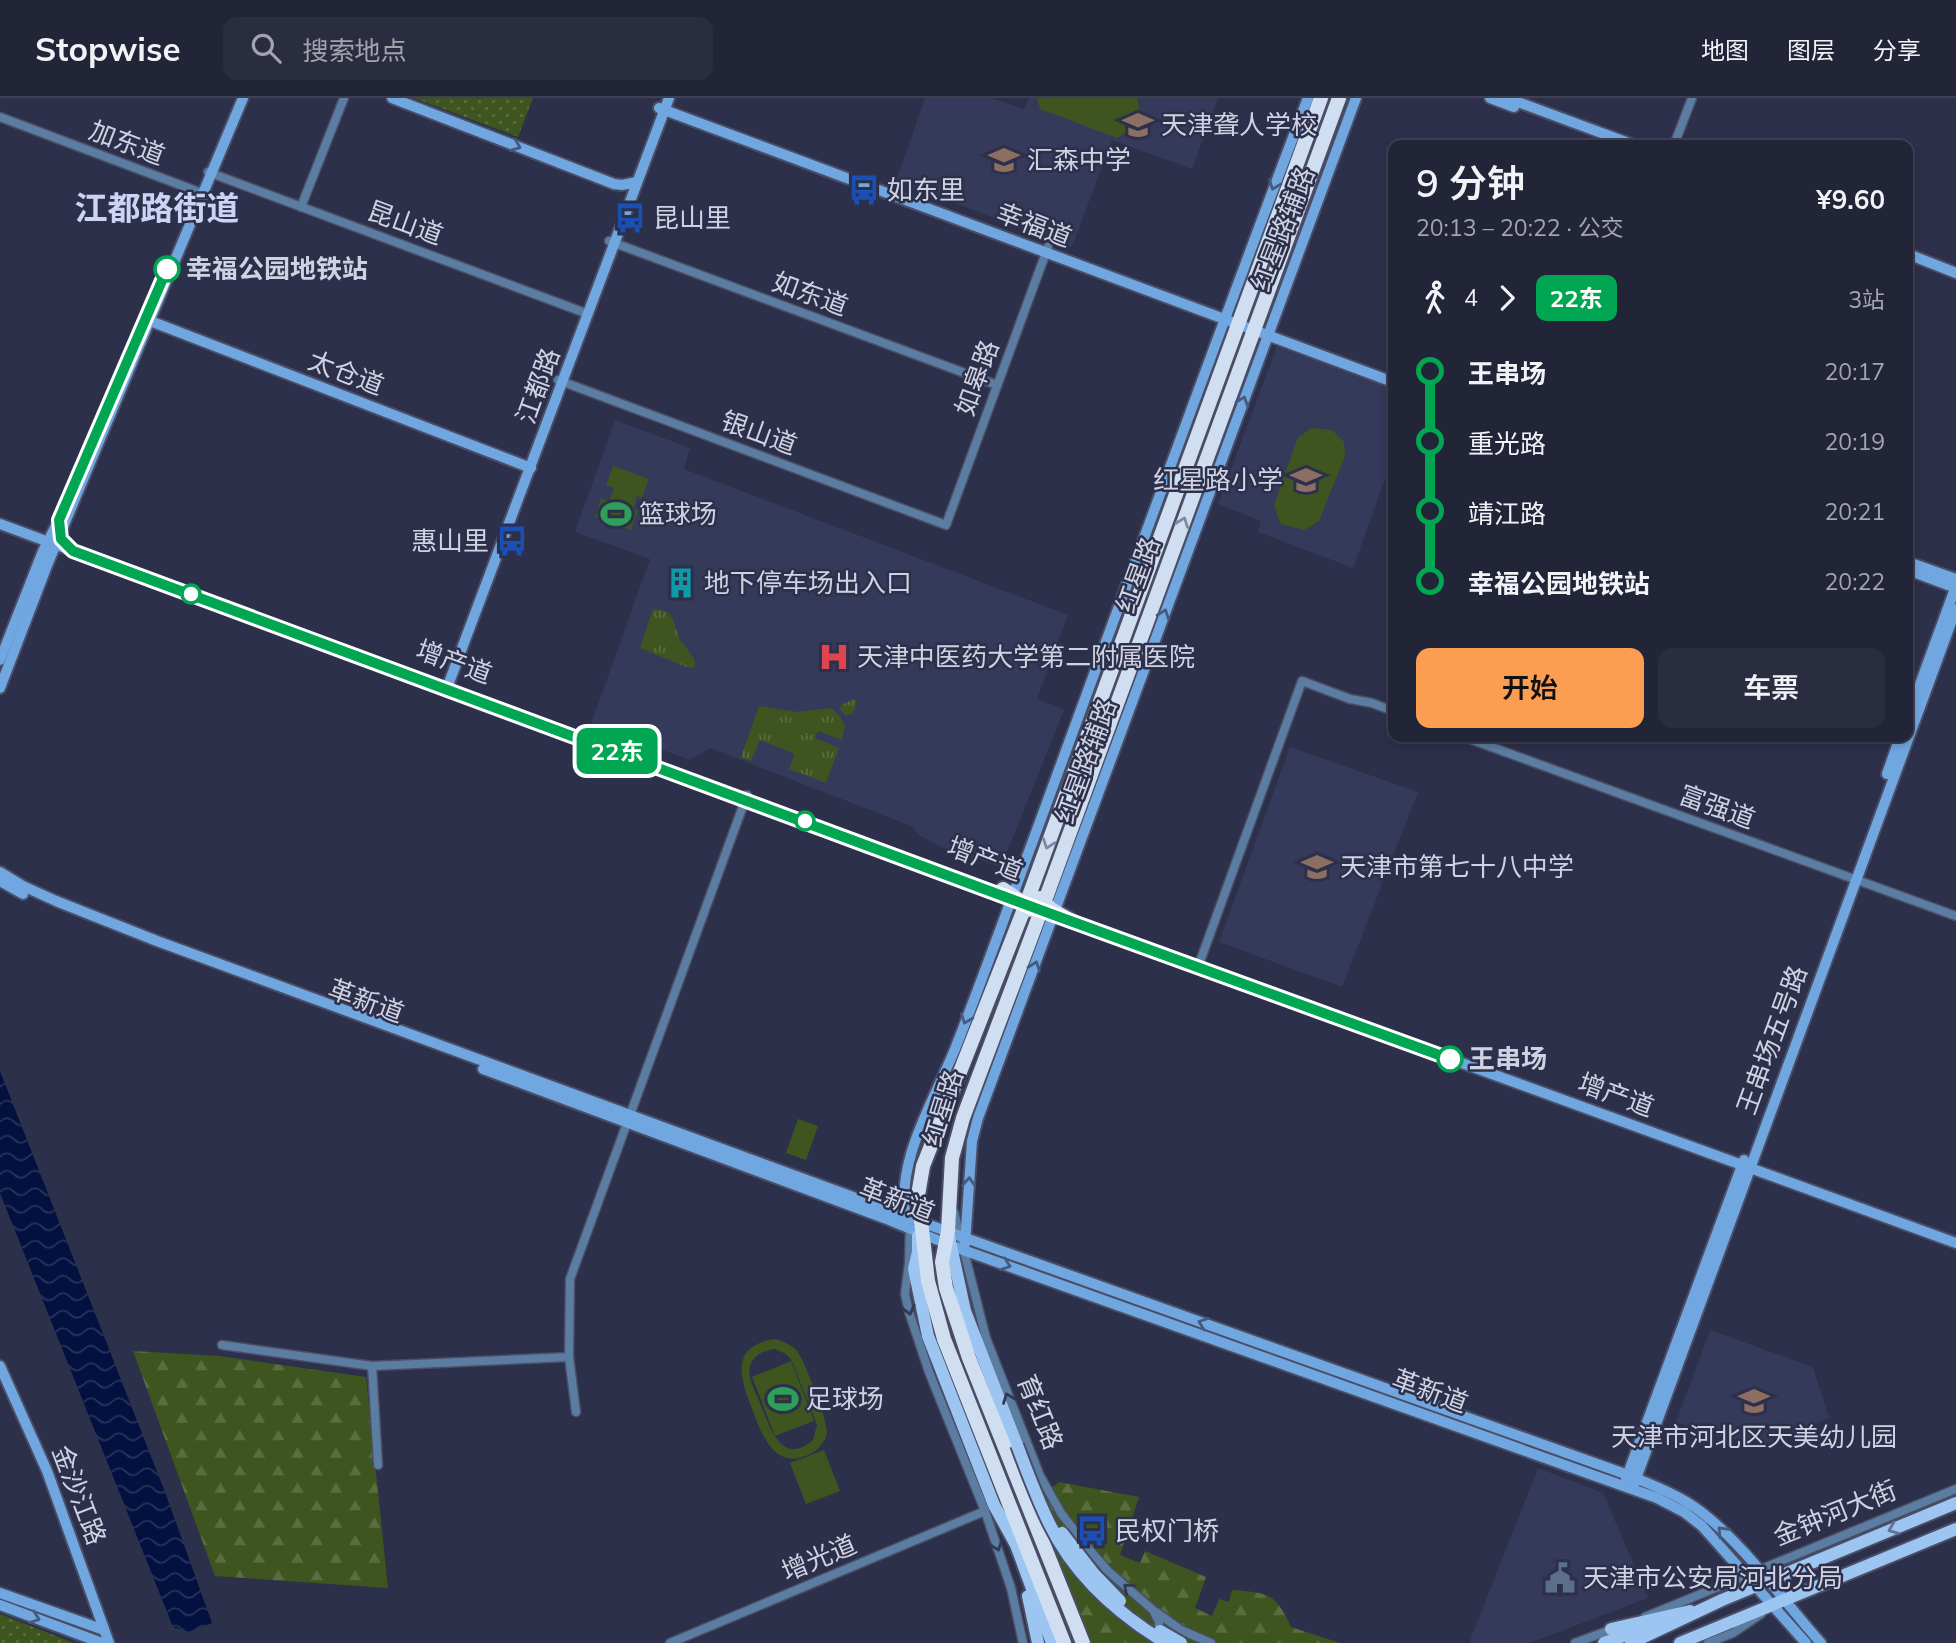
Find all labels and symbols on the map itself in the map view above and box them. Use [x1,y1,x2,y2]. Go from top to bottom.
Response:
school or university icon: 天津聋人学校 [1121,108,1155,142]
place label: 天津聋人学校 [1161,108,1317,141]
street label: 加东道 [85,113,170,172]
one-way arrow [509,137,521,151]
school or university icon: 汇森中学 [987,143,1021,177]
place label: 汇森中学 [1027,143,1131,176]
street label: 红星路辅路 [1244,162,1321,295]
bus stop icon: 如东里 [847,173,881,207]
place label: 如东里 [887,173,965,206]
one-way arrow [1269,178,1283,190]
district label: 江都路街道 [75,187,240,228]
street label: 昆山道 [363,194,447,251]
street label: 幸福道 [992,195,1077,254]
bus stop icon: 昆山里 [613,201,647,235]
place label: 昆山里 [653,201,731,234]
place label: 幸福公园地铁站 [186,252,368,285]
marker: 幸福公园地铁站 [154,256,180,282]
street label: 如东道 [768,265,852,322]
street label: 如皋路 [948,336,1005,420]
street label: 太仓道 [304,343,389,402]
street label: 江都路 [509,344,566,428]
one-way arrow [1235,395,1249,407]
street label: 银山道 [717,404,801,461]
place label: 红星路小学 [1153,463,1283,496]
school or university icon: 红星路小学 [1289,463,1323,497]
sports icon: 篮球场 [599,497,633,531]
place label: 篮球场 [639,497,717,530]
one-way arrow [1175,516,1189,528]
place label: 惠山里 [411,524,489,557]
bus stop icon: 惠山里 [495,524,529,558]
street label: 红星路 [1109,533,1166,617]
building icon: 地下停车场出入口 [664,566,698,600]
place label: 地下停车场出入口 [704,566,912,599]
unlabelled marker [181,584,201,604]
one-way arrow [1156,609,1170,621]
street label: 增产道 [412,633,496,690]
hospital icon: 天津中医药大学第二附属医院 [817,640,851,674]
place label: 天津中医药大学第二附属医院 [857,640,1195,673]
street label: 红星路辅路 [1048,694,1123,828]
line badge: 22东 [577,728,657,774]
street label: 富强道 [1675,778,1759,835]
unlabelled marker [795,811,815,831]
street label: 增产道 [943,829,1028,888]
one-way arrow [1042,837,1056,849]
school or university icon: 天津市第七十八中学 [1300,850,1334,884]
place label: 天津市第七十八中学 [1340,850,1574,883]
one-way arrow [1026,960,1040,972]
street label: 王串场五号路 [1729,961,1814,1119]
street label: 革新道 [324,972,408,1029]
one-way arrow [961,1012,975,1024]
place label: 王串场 [1469,1042,1547,1075]
marker: 王串场 [1437,1046,1463,1072]
street label: 红星路 [915,1066,970,1150]
street label: 增产道 [1574,1066,1658,1123]
street label: 革新道 [855,1170,940,1229]
one-way arrow [961,1176,976,1187]
one-way arrow [999,1257,1011,1271]
one-way arrow [901,1304,915,1316]
one-way arrow [1197,1318,1209,1332]
street label: 革新道 [1388,1362,1472,1419]
street label: 育红路 [1011,1369,1070,1454]
sports icon: 足球场 [766,1382,800,1416]
place label: 足球场 [806,1382,884,1415]
school or university icon: 天津市河北区天美幼儿园 [1737,1384,1771,1418]
one-way arrow [1003,1393,1017,1405]
place label: 天津市河北区天美幼儿园 [1611,1420,1897,1453]
street label: 金沙江路 [45,1440,114,1549]
street label: 金钟河大街 [1768,1473,1901,1552]
bus stop icon: 民权门桥 [1075,1514,1109,1548]
place label: 民权门桥 [1115,1514,1219,1547]
one-way arrow [1888,1520,1900,1534]
street label: 增光道 [776,1527,861,1588]
one-way arrow [1718,1527,1731,1540]
one-way arrow [989,1540,1003,1552]
public building icon: 天津市公安局河北分局 [1543,1561,1577,1595]
place label: 天津市公安局河北分局 [1583,1561,1843,1594]
one-way arrow [1123,1584,1136,1596]
one-way arrow [28,1610,40,1624]

